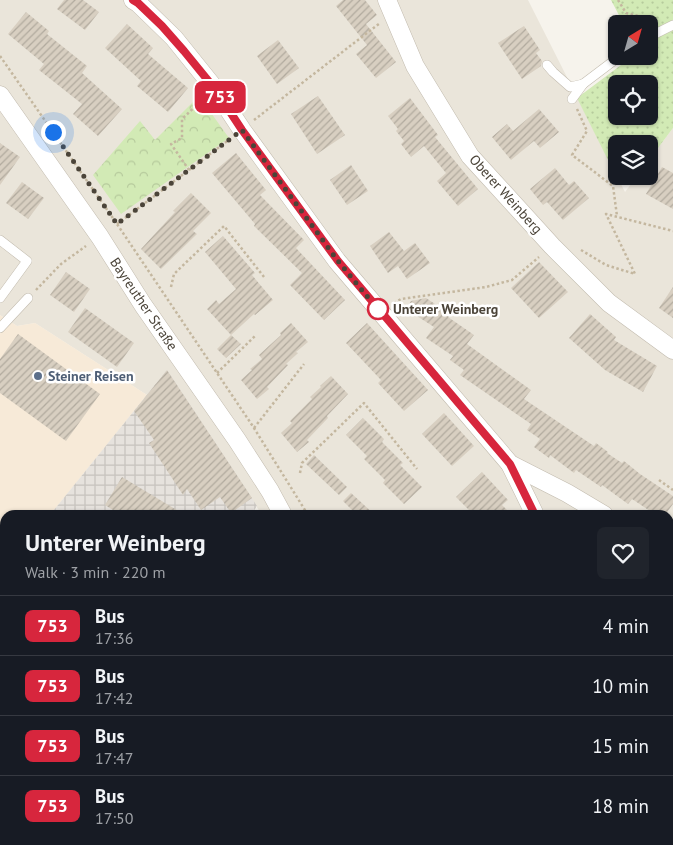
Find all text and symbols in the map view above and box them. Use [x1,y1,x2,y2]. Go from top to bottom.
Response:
north arrow [608,15,658,65]
map controls [608,15,658,185]
button: locate [608,75,658,125]
line badge: 753 [191,81,249,113]
text: 753 [205,85,235,108]
your location [41,120,66,145]
button: layers [608,135,658,185]
street label: Oberer Weinberg [466,151,546,237]
street label: Bayreuther Straße [106,254,182,354]
marker: Unterer Weinberg [367,298,389,320]
place label: Unterer Weinberg [393,300,498,318]
place label: Steiner Reisen [48,367,134,385]
marker: Steiner Reisen [32,370,44,382]
text: Unterer Weinberg [25,527,206,558]
button: heart [597,527,649,579]
text: Walk · 3 min · 220 m [25,562,165,582]
text: Bus [95,604,124,628]
text: 753 [37,614,68,637]
text: 4 min [603,614,649,638]
text: 17:36 [95,628,133,648]
text: Bus [95,664,124,688]
text: 753 [37,674,68,697]
text: 10 min [592,674,649,698]
text: 17:42 [95,688,133,708]
text: Bus [95,724,124,748]
text: 753 [37,734,68,757]
text: 15 min [592,734,649,758]
text: 17:47 [95,748,133,768]
text: Bus [95,784,124,808]
text: 753 [37,794,68,817]
text: 18 min [592,794,649,818]
text: 17:50 [95,808,133,828]

